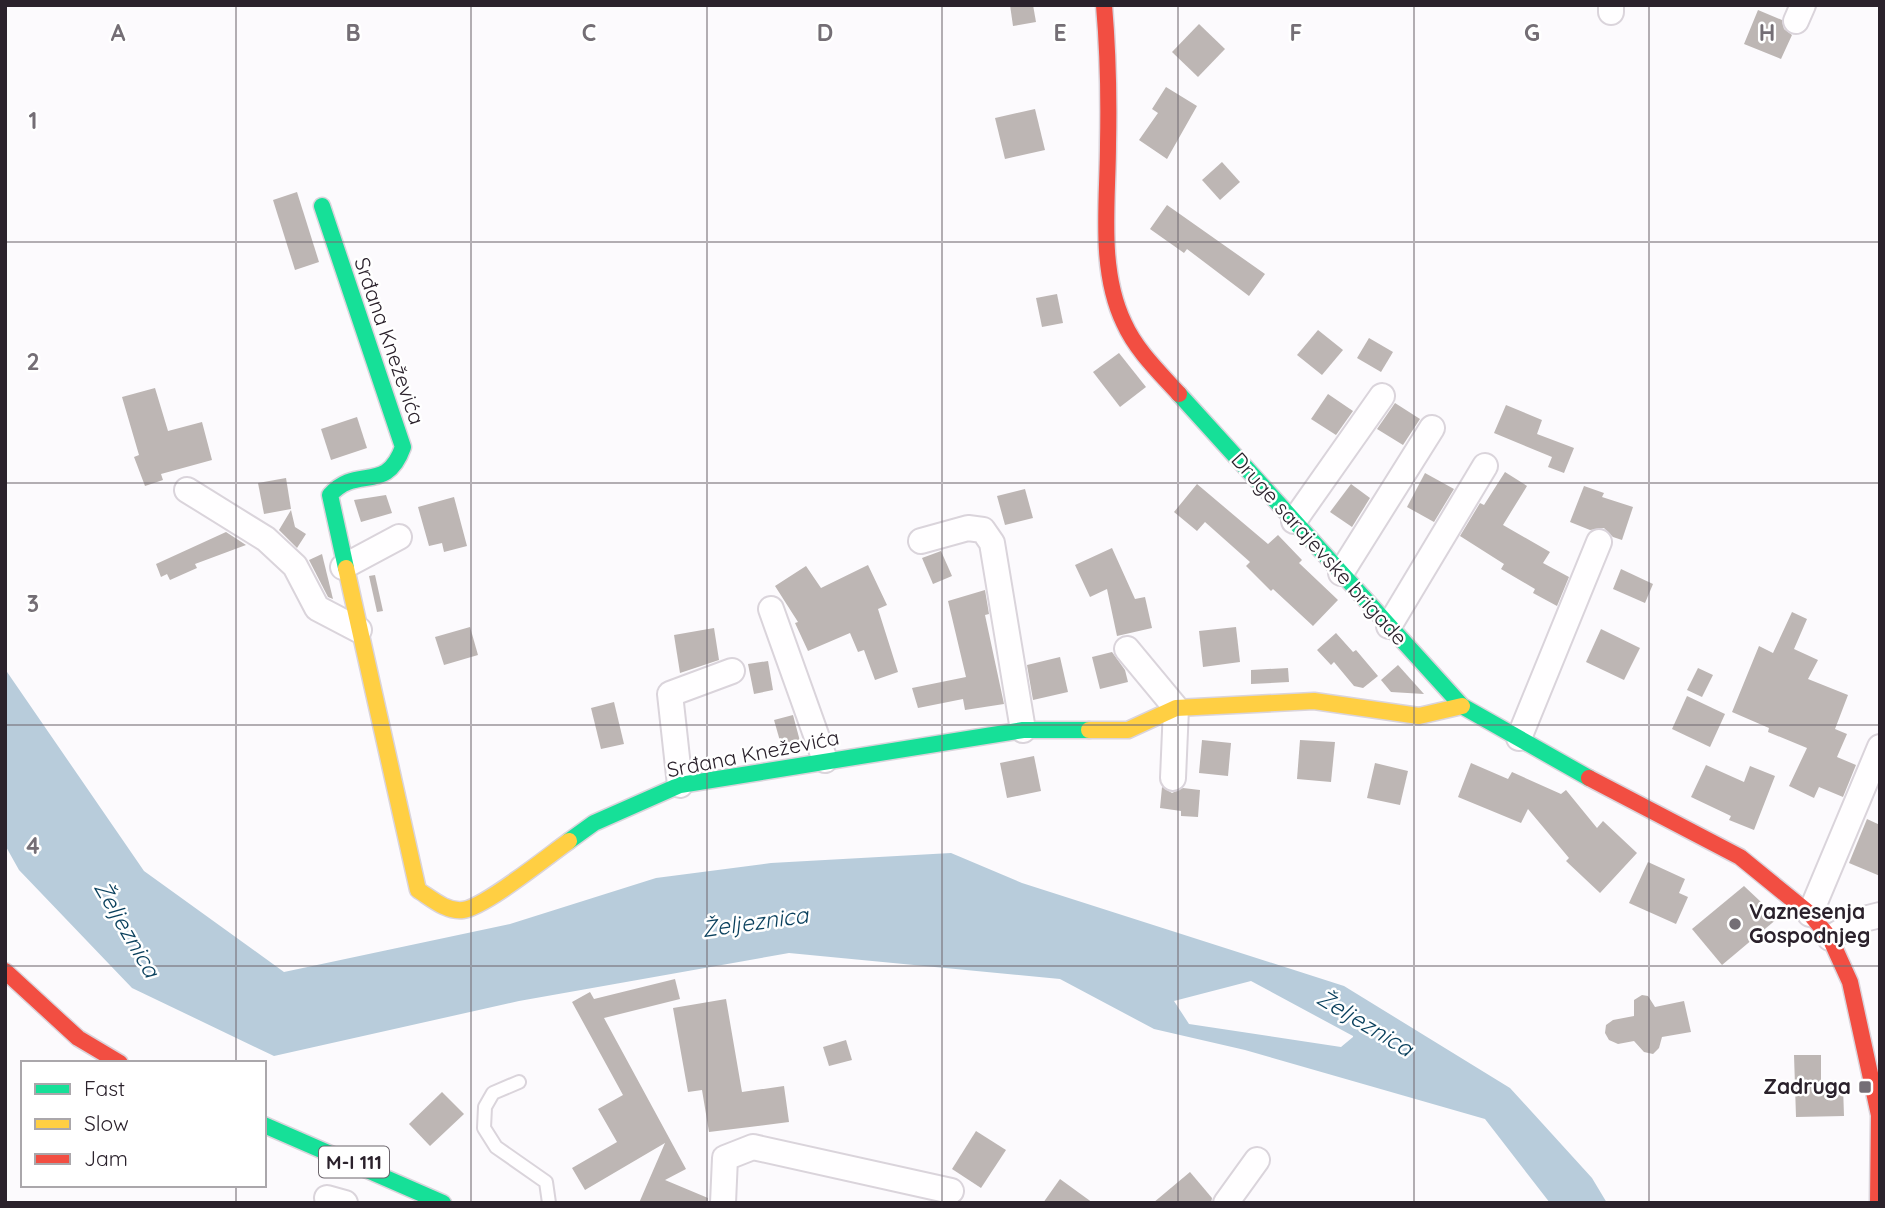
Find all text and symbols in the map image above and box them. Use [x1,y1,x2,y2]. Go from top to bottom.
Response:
text: A [111,18,126,47]
text: B [345,18,361,47]
text: C [582,18,596,47]
text: D [817,18,833,47]
text: E [1053,18,1067,47]
text: F [1290,18,1302,47]
text: G [1524,18,1540,47]
text: H [1759,18,1775,47]
text: 1 [29,106,37,135]
street label: Srđana Kneževića [349,254,431,428]
text: 2 [26,347,40,376]
street label: Druge sarajevske brigade [1226,446,1413,650]
text: 3 [27,589,39,618]
street label: Srđana Kneževića [664,724,841,782]
text: 4 [26,831,40,860]
water label: Željeznica [88,875,167,983]
place label: Vaznesenja Gospodnjeg [1749,898,1870,948]
water label: Željeznica [700,900,811,943]
marker: Vaznesenja Gospodnjeg [1727,916,1743,932]
water label: Željeznica [1312,983,1420,1063]
legend [21,1061,266,1187]
place label: Zadruga [1763,1073,1851,1099]
text: Fast [84,1075,125,1101]
marker: Zadruga [1857,1079,1873,1095]
text: Slow [84,1110,129,1136]
text: Jam [84,1145,128,1171]
road number: M-I 111 [319,1146,389,1178]

